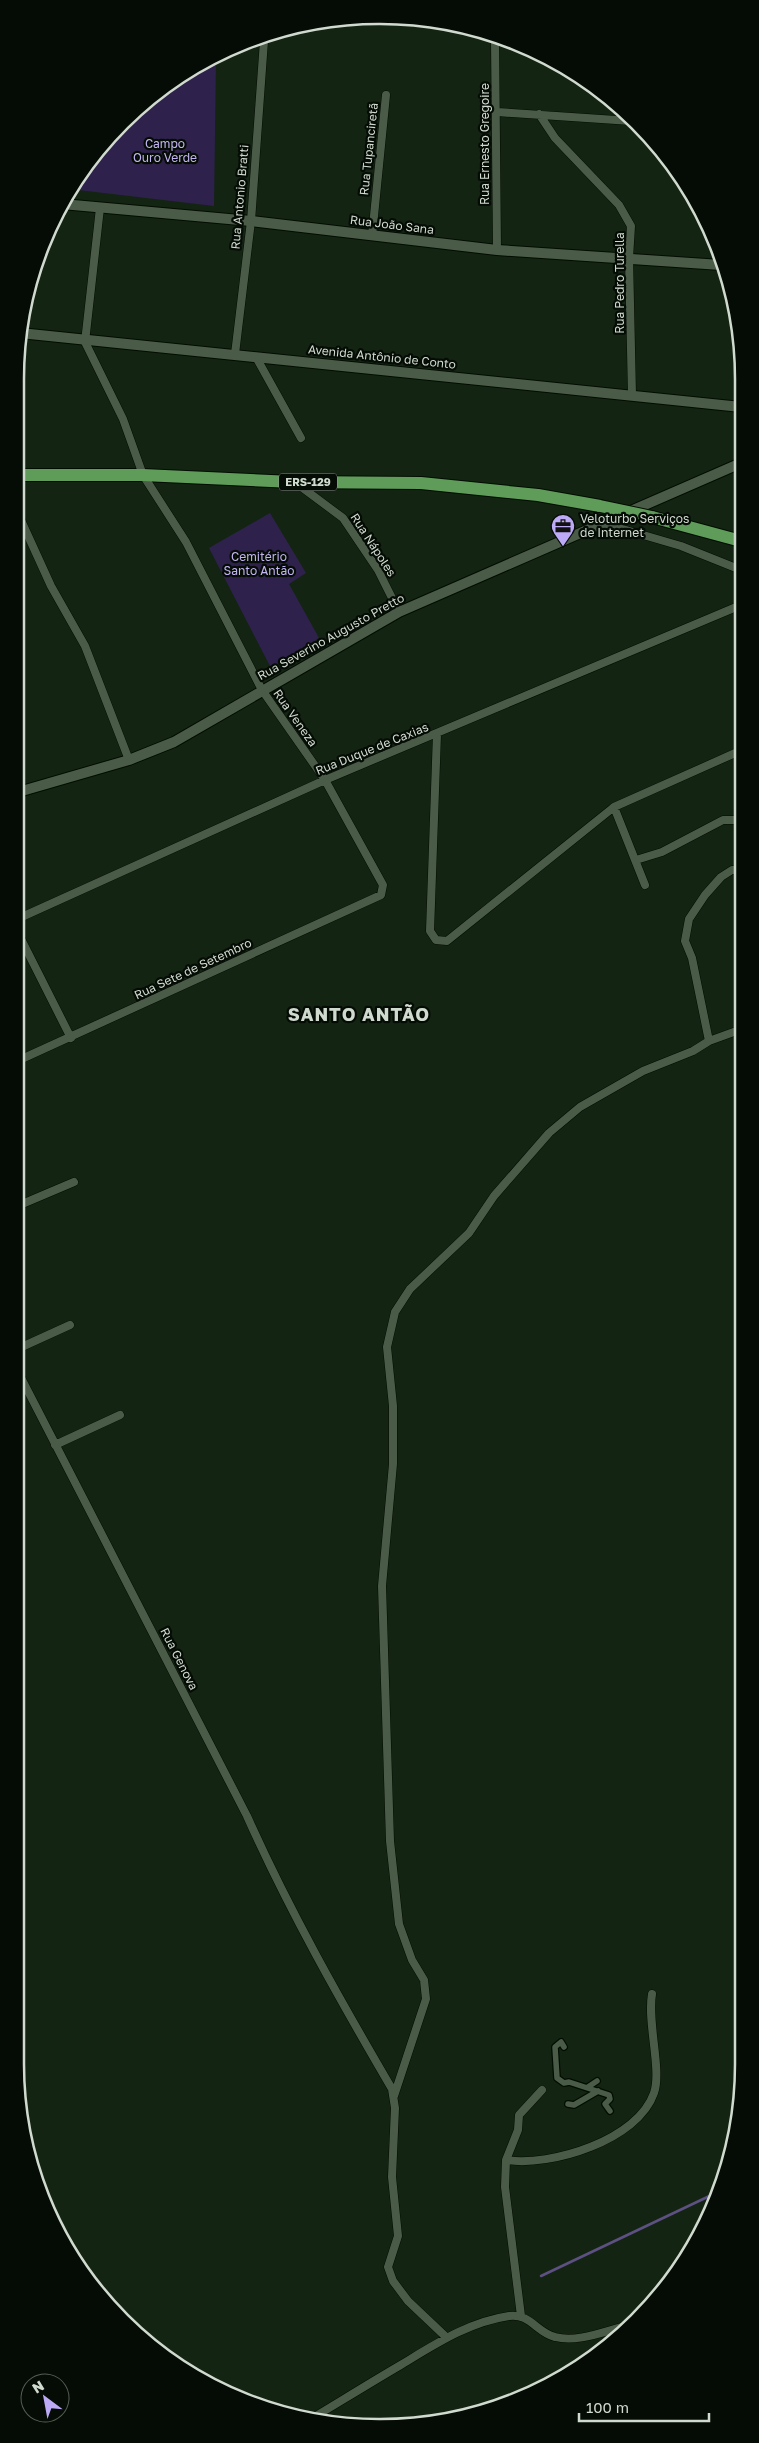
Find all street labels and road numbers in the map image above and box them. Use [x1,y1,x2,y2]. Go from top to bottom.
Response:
street label: Rua Ernesto Gregoire [477,83,492,205]
street label: Rua Tupanciretã [356,102,381,196]
street label: Rua Antonio Bratti [227,144,252,250]
street label: Rua João Sana [349,212,435,237]
street label: Rua Pedro Turella [612,232,627,334]
street label: Avenida Antônio de Conto [307,341,457,372]
road number: ERS-129 [279,474,337,491]
street label: Rua Nápoles [347,510,399,579]
street label: Rua Severino Augusto Pretto [255,590,407,683]
street label: Rua Veneza [270,686,321,749]
street label: Rua Duque de Caxias [313,719,430,778]
street label: Rua Sete de Setembro [132,935,254,1002]
street label: Rua Genova [157,1625,202,1692]

